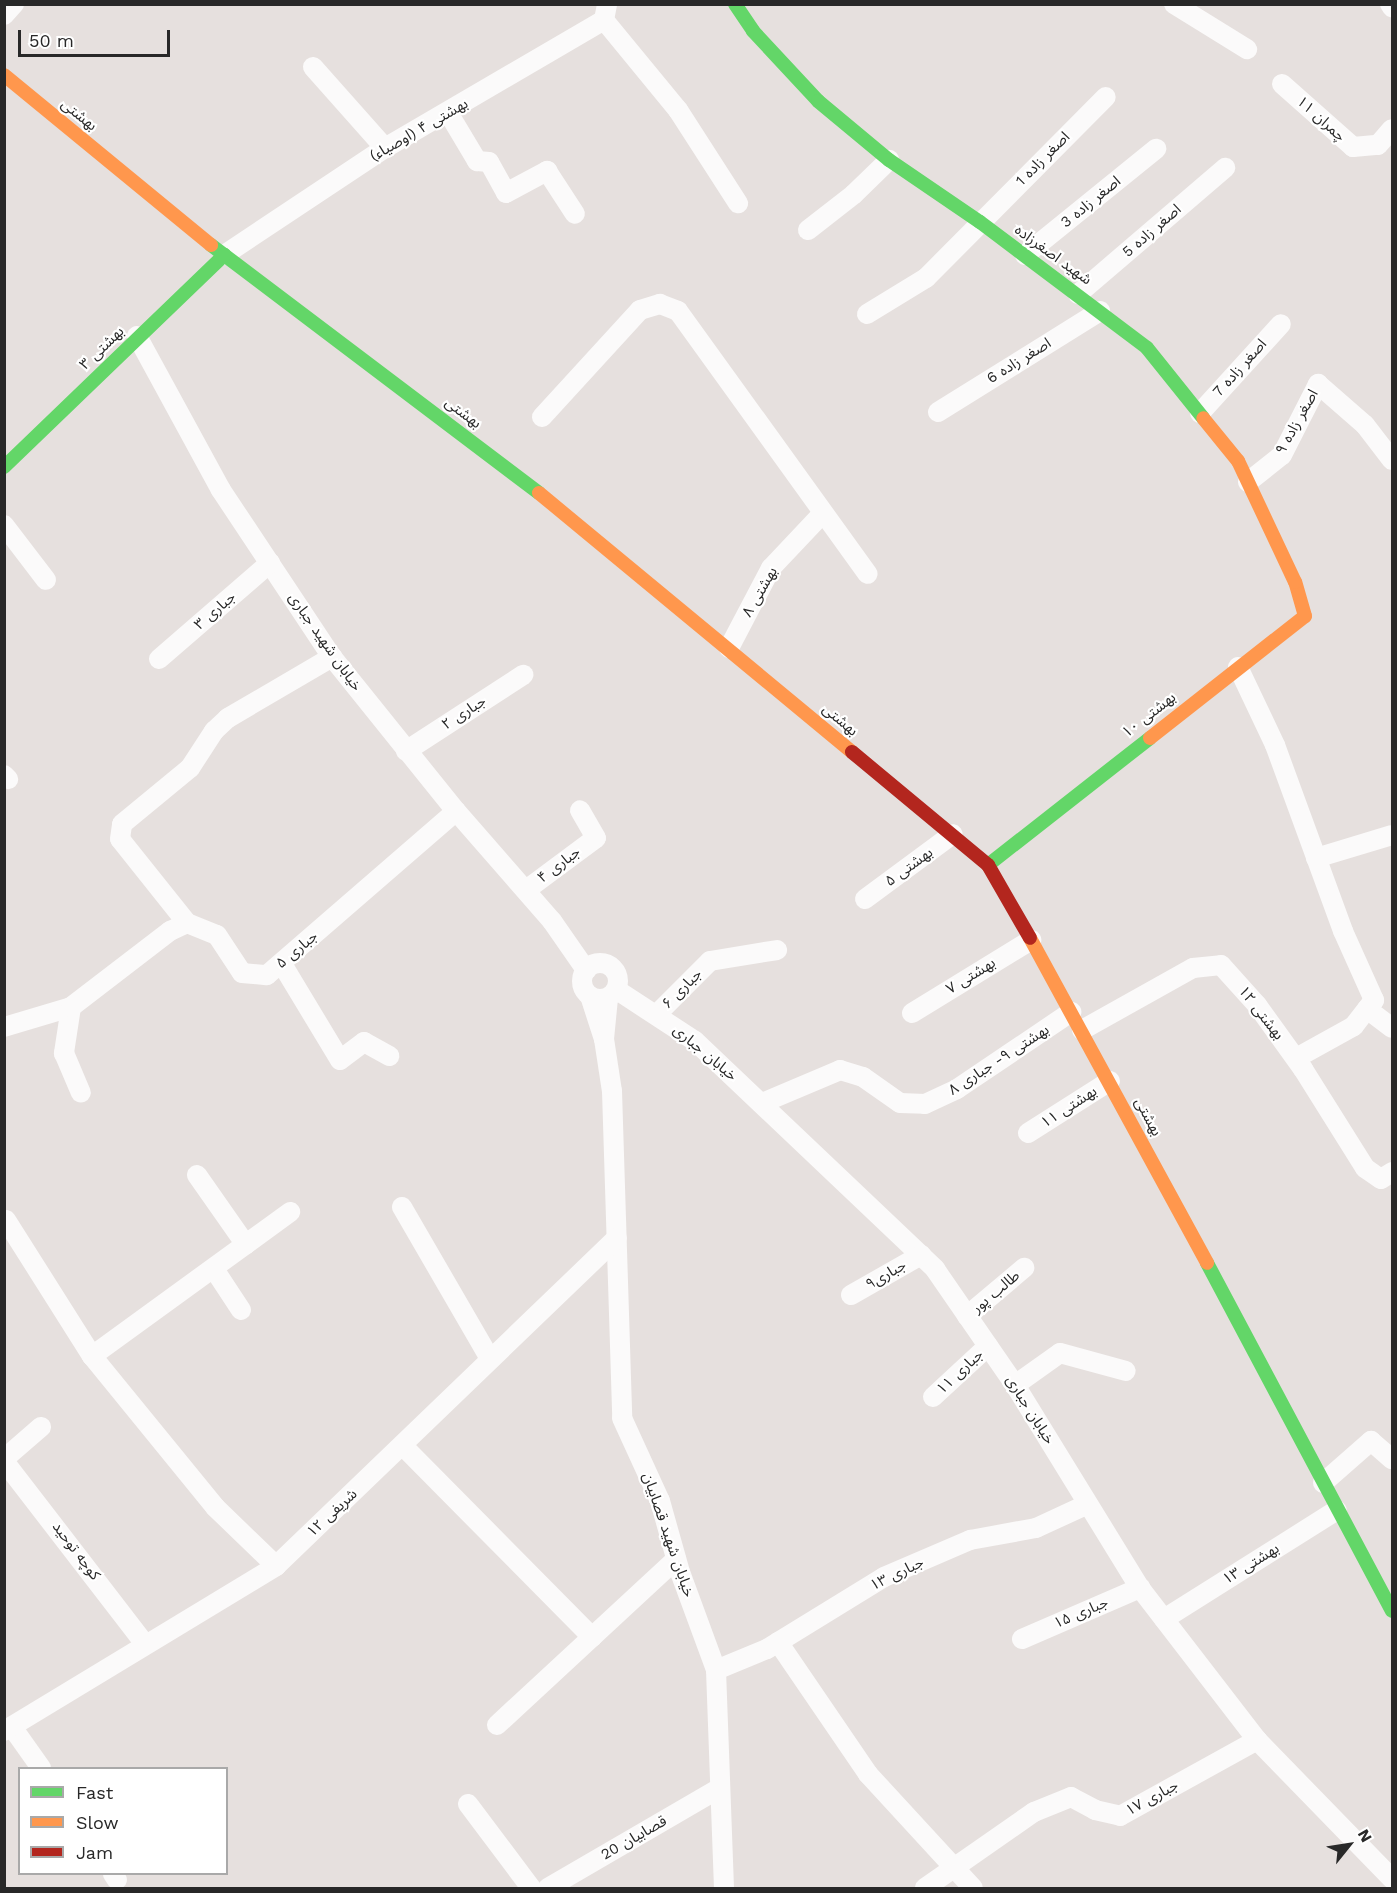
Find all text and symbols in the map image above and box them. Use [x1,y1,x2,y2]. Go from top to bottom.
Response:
scale bar [21,18,172,56]
text: 50 m [29,30,74,51]
street label: چمران ۱۱ [1293,93,1349,145]
street label: بهشتی [57,95,101,135]
street label: بهشتی ۴ (اوصیاء) [367,95,471,165]
street label: اصغر زاده 1 [1012,128,1074,190]
street label: اصغر زاده 3 [1057,172,1125,232]
street label: اصغر زاده 5 [1119,201,1185,261]
street label: شهید اصغرزاده [1011,221,1095,289]
street label: بهشتی ۳ [76,323,128,373]
street label: اصغر زاده 6 [984,334,1054,388]
street label: اصغر زاده 7 [1209,335,1271,401]
street label: اصغر زاده ۹ [1272,386,1322,458]
street label: بهشتی [441,393,485,433]
street label: بهشتی ۸ [739,564,781,620]
street label: جباری ۳ [191,588,239,634]
street label: خیابان شهید جباری [284,589,366,695]
street label: بهشتی ۱۰ [1119,688,1179,742]
street label: جباری ۲ [439,692,489,734]
street label: بهشتی [819,700,861,740]
street label: جباری ۴ [534,843,584,887]
street label: بهشتی ۵ [882,844,936,890]
street label: جباری ۵ [272,927,322,973]
street label: بهشتی ۷ [943,954,999,998]
street label: جباری ۶ [658,965,706,1013]
street label: بهشتی ۱۲ [1234,983,1288,1043]
street label: خیابان جباری [669,1021,741,1085]
street label: بهشتی ۹- جباری ۸ [945,1021,1053,1099]
street label: بهشتی ۱۱ [1038,1082,1100,1132]
street label: بهشتی [1130,1095,1166,1139]
street label: جباری۹ [863,1256,909,1294]
street label: طالب پور [968,1267,1024,1317]
street label: جباری ۱۱ [933,1346,987,1398]
street label: خیابان جباری [1002,1372,1058,1448]
street label: خیابان شهید قصابیان [638,1471,698,1599]
street label: شریفی ۱۲ [303,1485,361,1541]
street label: کوچه توحید [48,1518,104,1584]
street label: بهشتی ۱۳ [1219,1540,1283,1588]
street label: جباری ۱۳ [867,1553,927,1595]
street label: جباری ۱۵ [1051,1593,1111,1633]
legend [18,1767,228,1875]
street label: جباری ۱۷ [1122,1776,1182,1820]
text: Fast [76,1782,113,1803]
text: Slow [76,1812,119,1833]
street label: قصابیان 20 [598,1812,670,1864]
north arrow [1319,1815,1379,1875]
text: N [1354,1826,1376,1846]
text: Jam [76,1842,113,1863]

